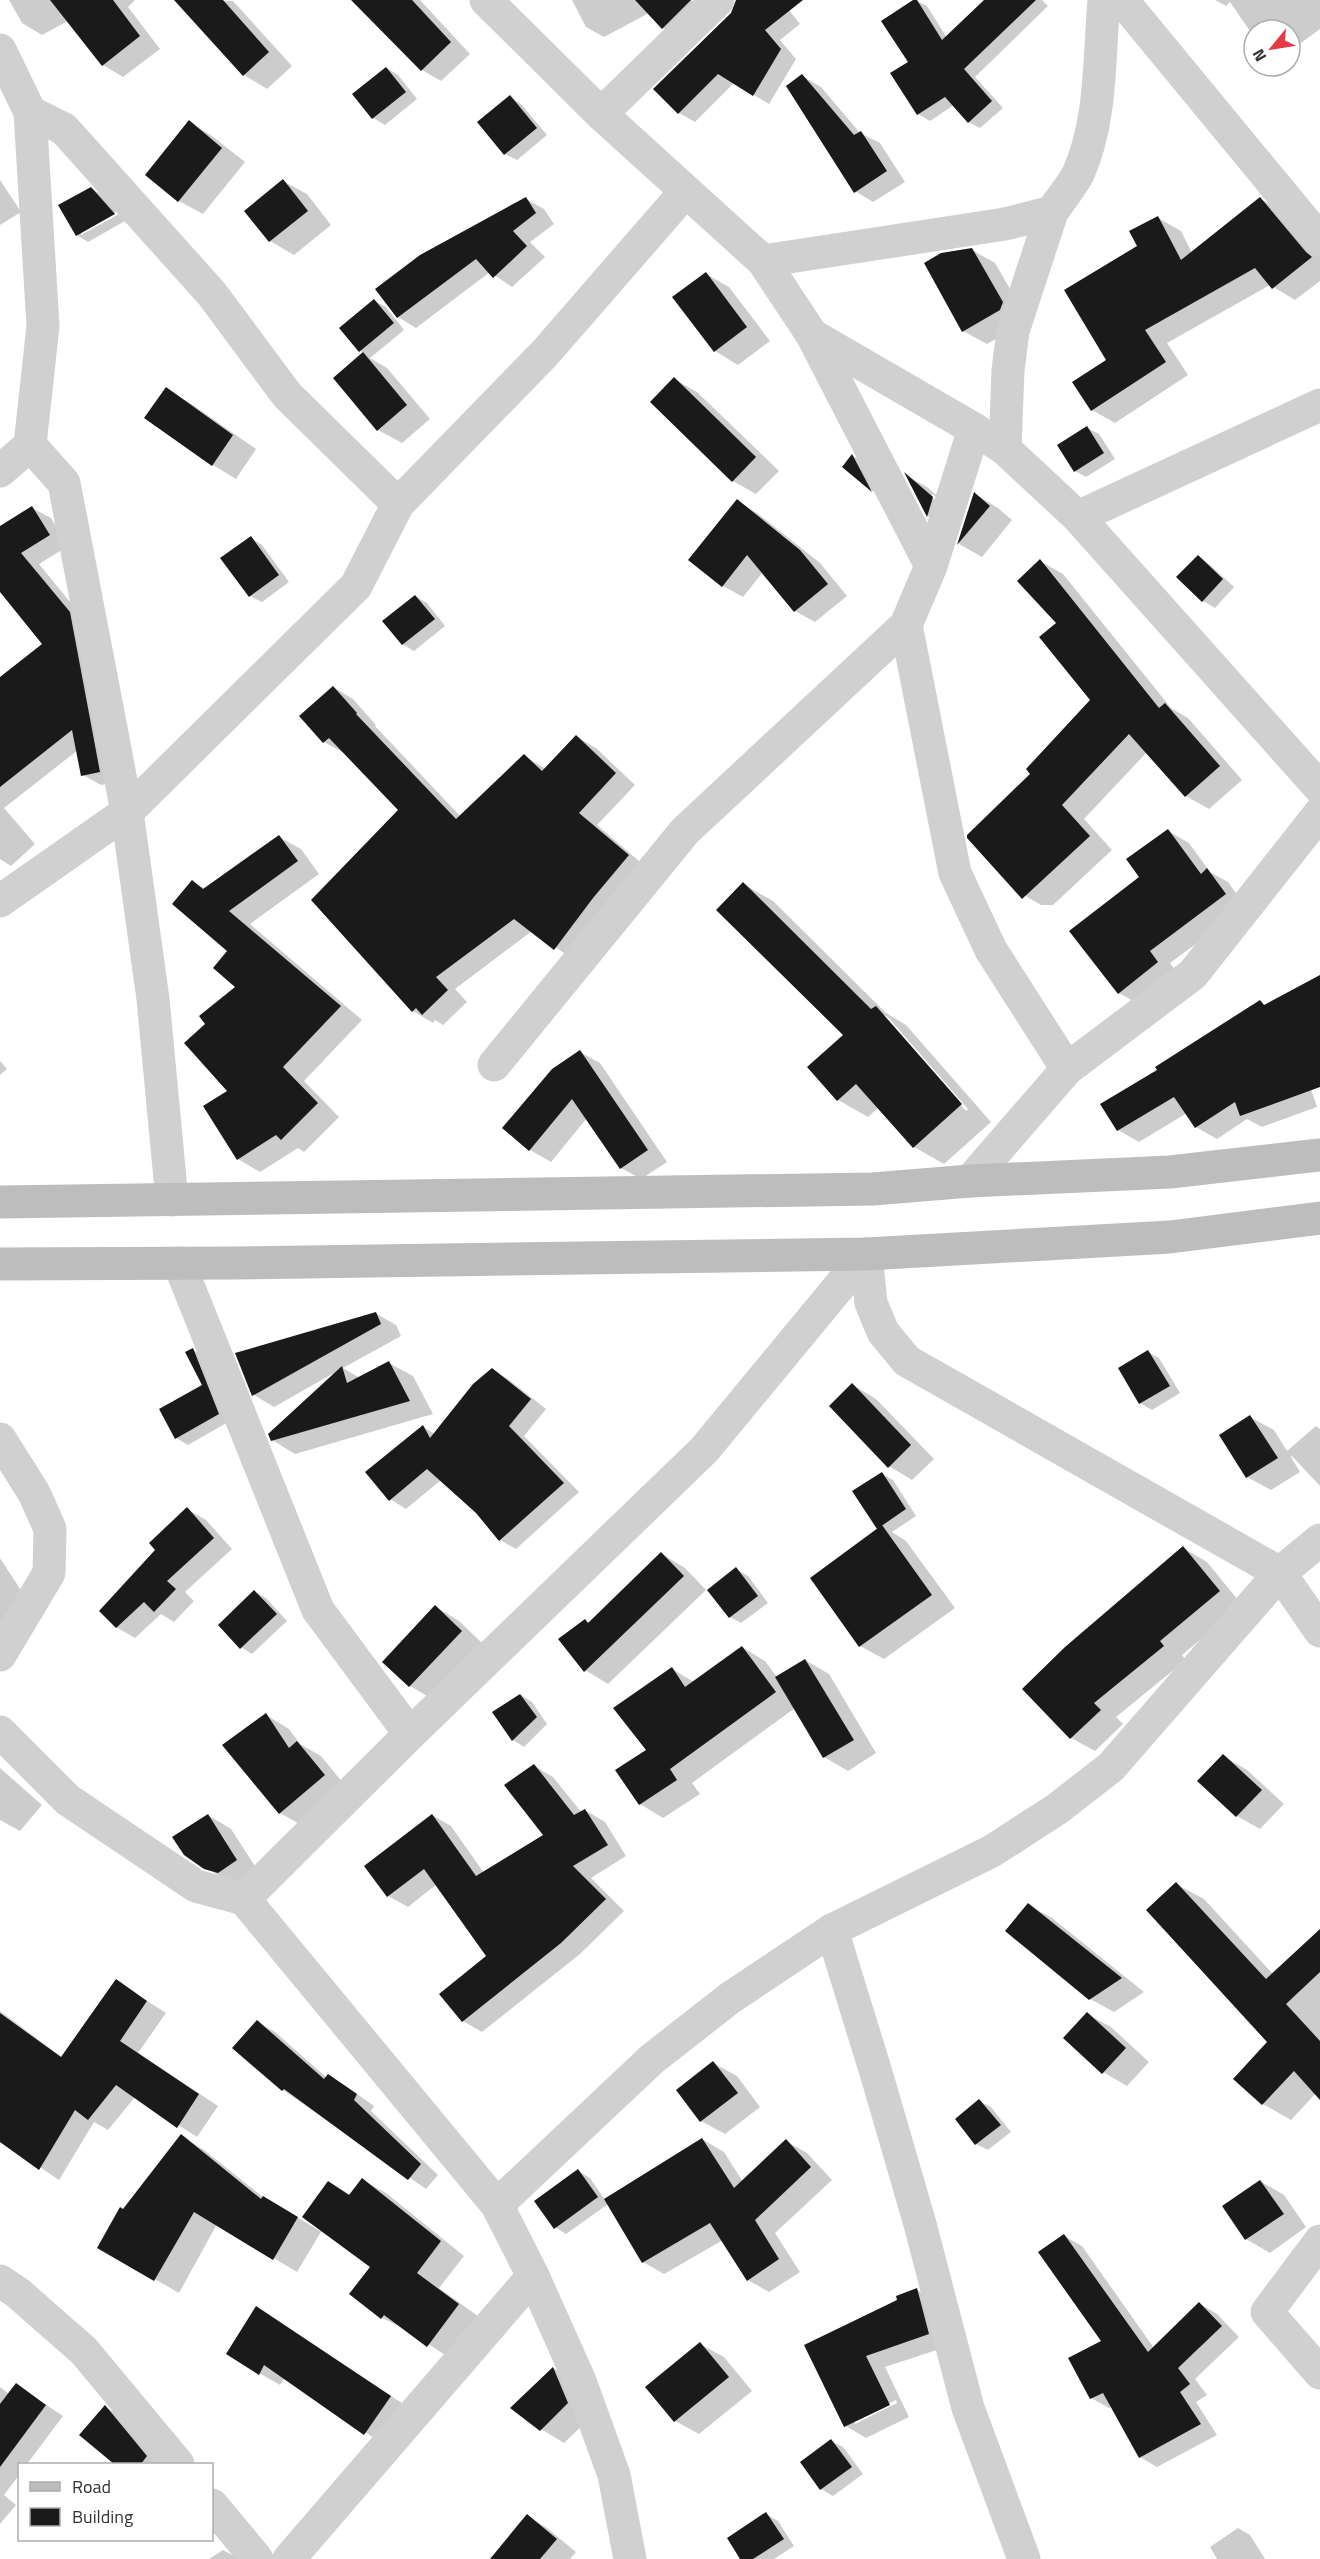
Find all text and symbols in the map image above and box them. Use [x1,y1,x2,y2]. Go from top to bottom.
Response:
north arrow [1242,18,1302,78]
text: N [1246,45,1272,66]
legend [18,2463,213,2541]
text: Road [72,2473,111,2500]
text: Building [72,2503,133,2530]

